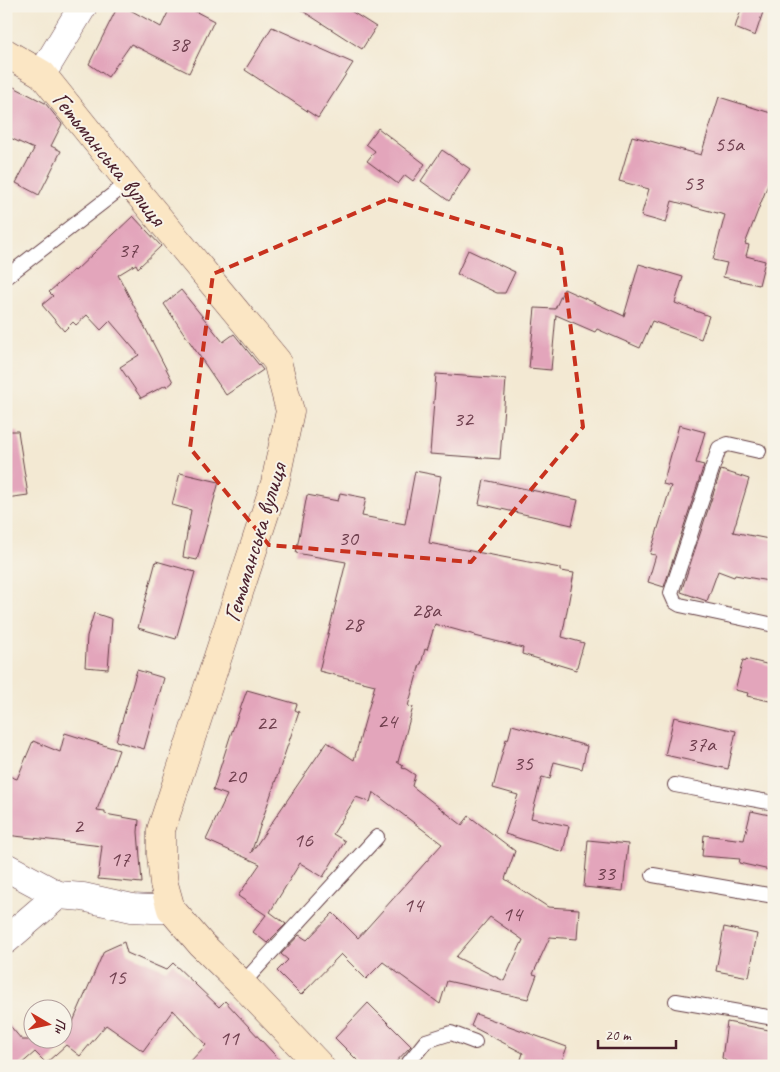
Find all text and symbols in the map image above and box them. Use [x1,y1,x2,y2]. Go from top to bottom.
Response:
house number: 38 [169,30,191,58]
street label: Гетьманська вулиця [45,85,175,234]
house number: 55а [714,130,745,158]
house number: 53 [683,169,705,197]
house number: 37 [118,236,139,264]
house number: 32 [453,405,475,433]
street label: Гетьманська вулиця [216,457,295,626]
house number: 30 [338,524,360,552]
house number: 28а [411,596,442,624]
house number: 28 [343,610,365,638]
house number: 24 [377,707,399,735]
house number: 22 [256,709,278,737]
house number: 37а [686,730,717,758]
house number: 35 [513,749,534,777]
house number: 20 [226,762,248,790]
house number: 2 [73,812,85,840]
house number: 16 [293,826,314,854]
house number: 17 [110,845,131,873]
house number: 33 [595,859,617,887]
house number: 14 [403,891,425,919]
house number: 14 [502,900,524,928]
house number: 15 [106,963,127,991]
north arrow [22,1000,72,1050]
text: Пн [51,1017,70,1035]
scale bar [598,1017,675,1049]
house number: 11 [219,1024,240,1052]
text: 20 m [605,1026,632,1045]

